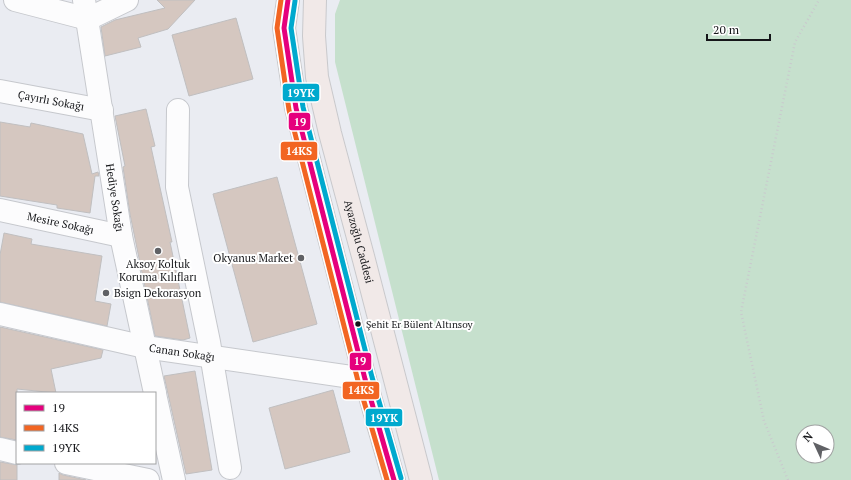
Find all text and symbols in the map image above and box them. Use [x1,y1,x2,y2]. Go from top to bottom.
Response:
scale bar [707,16,770,42]
text: 20 m [713,22,740,37]
line badge: 19YK [282,83,320,102]
text: 19YK [287,86,315,100]
street label: Çayırlı Sokağı [17,87,86,114]
line badge: 19 [288,112,311,131]
text: 19 [294,115,306,129]
line badge: 14KS [280,141,318,161]
text: 14KS [286,144,312,158]
street label: Hediye Sokağı [103,162,127,233]
street label: Ayazoğlu Caddesi [341,198,377,285]
street label: Mesire Sokağı [26,209,95,237]
marker: Aksoy Koltuk Koruma Kılıfları [153,246,163,256]
place label: Okyanus Market [213,251,293,265]
marker: Okyanus Market [296,253,306,263]
place label: Aksoy Koltuk Koruma Kılıfları [119,257,197,284]
place label: Bsign Dekorasyon [114,286,202,300]
marker: Bsign Dekorasyon [101,288,111,298]
place label: Şehit Er Bülent Altınsoy [366,318,473,331]
marker: Şehit Er Bülent Altınsoy [353,319,363,329]
street label: Canan Sokağı [148,341,216,364]
line badge: 19 [349,352,372,371]
text: 19 [354,354,366,368]
line badge: 14KS [342,381,380,400]
text: 14KS [348,383,374,397]
legend [16,392,156,464]
text: 19 [52,400,65,415]
line badge: 19YK [365,408,403,427]
text: 19YK [370,411,398,425]
text: 14KS [52,420,79,435]
north arrow [795,424,835,464]
text: N [800,429,816,445]
text: 19YK [52,440,81,455]

